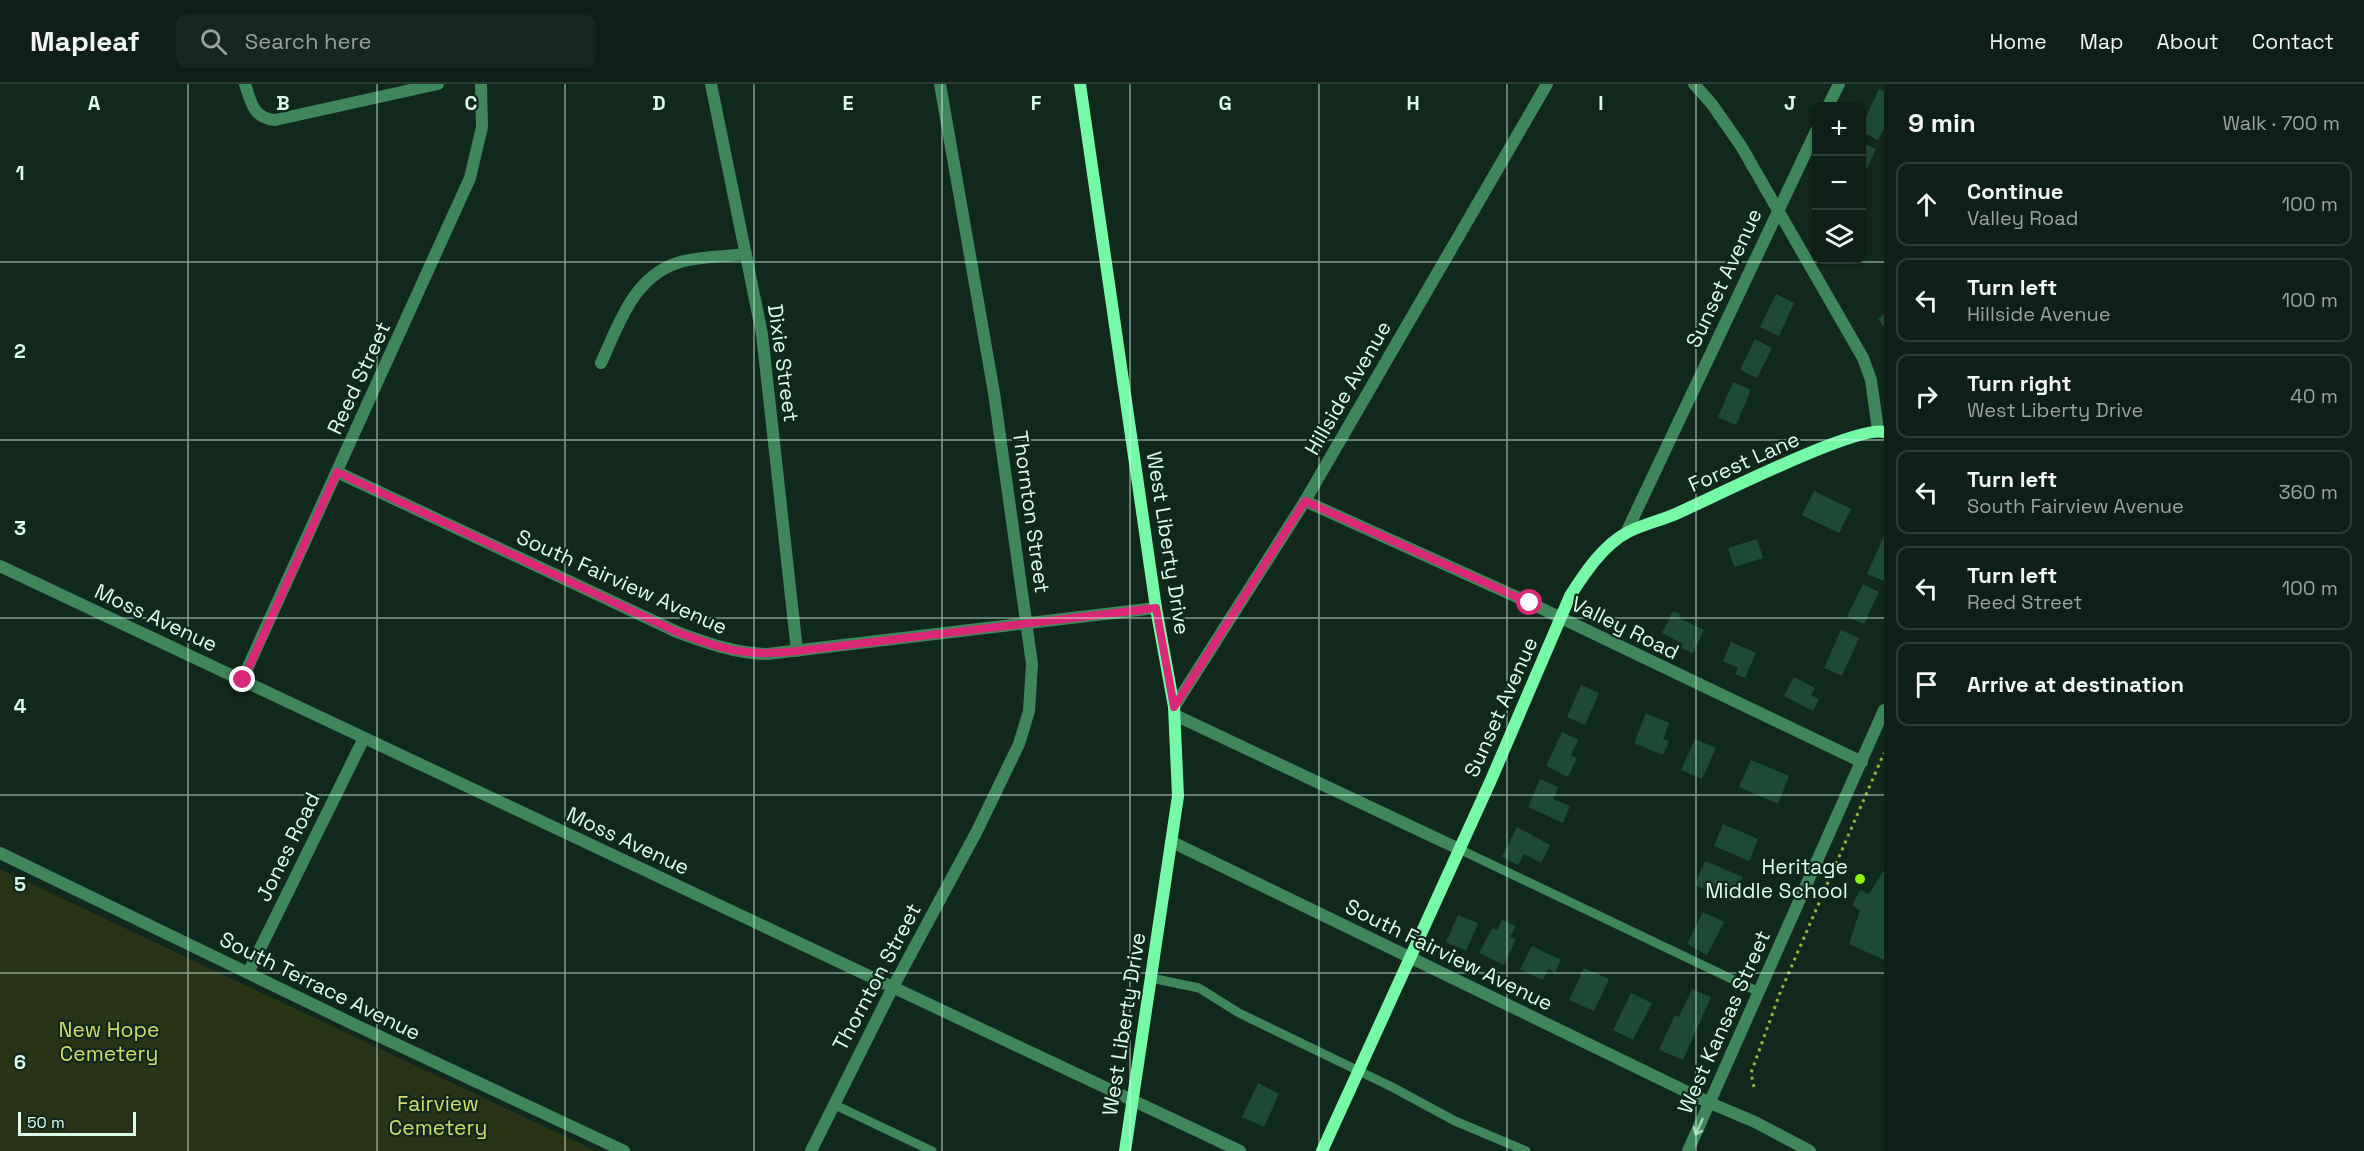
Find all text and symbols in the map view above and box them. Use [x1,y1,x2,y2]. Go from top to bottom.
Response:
search box [176,14,596,68]
text: Mapleaf [30,23,140,59]
icon: search [197,25,230,58]
text: Search here [245,27,372,55]
text: Home [1989,28,2047,55]
text: Map [2080,28,2124,55]
text: About [2157,28,2219,55]
text: Contact [2252,28,2334,55]
text: A [88,90,101,116]
text: B [276,90,290,116]
text: C [465,90,478,116]
text: D [652,90,666,116]
text: E [842,90,854,116]
text: F [1031,90,1042,116]
text: G [1218,90,1232,116]
text: H [1406,90,1420,116]
text: I [1598,90,1604,116]
text: J [1784,90,1796,116]
map controls [1812,102,1866,264]
button: + [1812,102,1866,156]
text: 9 min [1908,106,1976,140]
text: Walk · 700 m [2222,110,2340,136]
button: − [1812,156,1866,210]
text: 1 [15,160,25,186]
text: Continue [1967,177,2063,205]
icon: ahead [1910,188,1943,221]
text: 100 m [2282,191,2338,217]
street label: Sunset Avenue [1679,204,1768,352]
text: Valley Road [1967,205,2078,231]
button: layers [1812,210,1866,264]
text: Turn left [1967,273,2057,301]
icon: left [1910,284,1943,317]
text: 100 m [2282,287,2338,313]
text: Hillside Avenue [1967,301,2111,327]
street label: Dixie Street [762,302,805,424]
street label: Hillside Avenue [1298,316,1397,460]
street label: Reed Street [321,317,396,438]
text: 2 [14,338,26,364]
text: Turn right [1967,369,2072,397]
icon: right [1910,380,1943,413]
text: 40 m [2290,383,2338,409]
text: West Liberty Drive [1967,397,2143,423]
street label: Forest Lane [1684,425,1804,498]
street label: Thornton Street [1007,429,1056,595]
street label: West Liberty Drive [1141,449,1196,636]
text: Turn left [1967,465,2057,493]
icon: left [1910,476,1943,509]
text: 360 m [2279,479,2338,505]
text: South Fairview Avenue [1967,493,2184,519]
text: 3 [14,515,26,541]
street label: South Fairview Avenue [513,523,732,640]
text: Turn left [1967,561,2057,589]
icon: left [1910,572,1943,605]
text: 100 m [2282,575,2338,601]
street label: Moss Avenue [90,577,222,658]
route start [1516,589,1542,615]
text: Reed Street [1967,589,2082,615]
street label: Valley Road [1567,590,1684,665]
street label: Sunset Avenue [1458,632,1544,781]
route end [229,666,255,692]
icon: arrive [1910,668,1943,701]
text: Arrive at destination [1967,670,2184,698]
text: 4 [14,693,27,719]
street label: Jones Road [250,788,326,906]
street label: Moss Avenue [562,800,694,881]
place label: Heritage Middle School [1705,853,1848,904]
text: 5 [14,871,26,897]
marker: Heritage Middle School [1853,872,1867,886]
street label: South Fairview Avenue [1341,892,1557,1017]
street label: Thornton Street [826,898,927,1055]
street label: South Terrace Avenue [215,925,425,1046]
street label: West Kansas Street [1671,926,1776,1118]
street label: West Liberty Drive [1096,930,1151,1117]
park label: New Hope Cemetery [58,1016,160,1067]
text: 6 [14,1049,26,1075]
park label: Fairview Cemetery [389,1090,487,1141]
scale bar [18,1109,136,1136]
text: 50 m [27,1112,65,1133]
one-way arrow [1693,1117,1704,1136]

